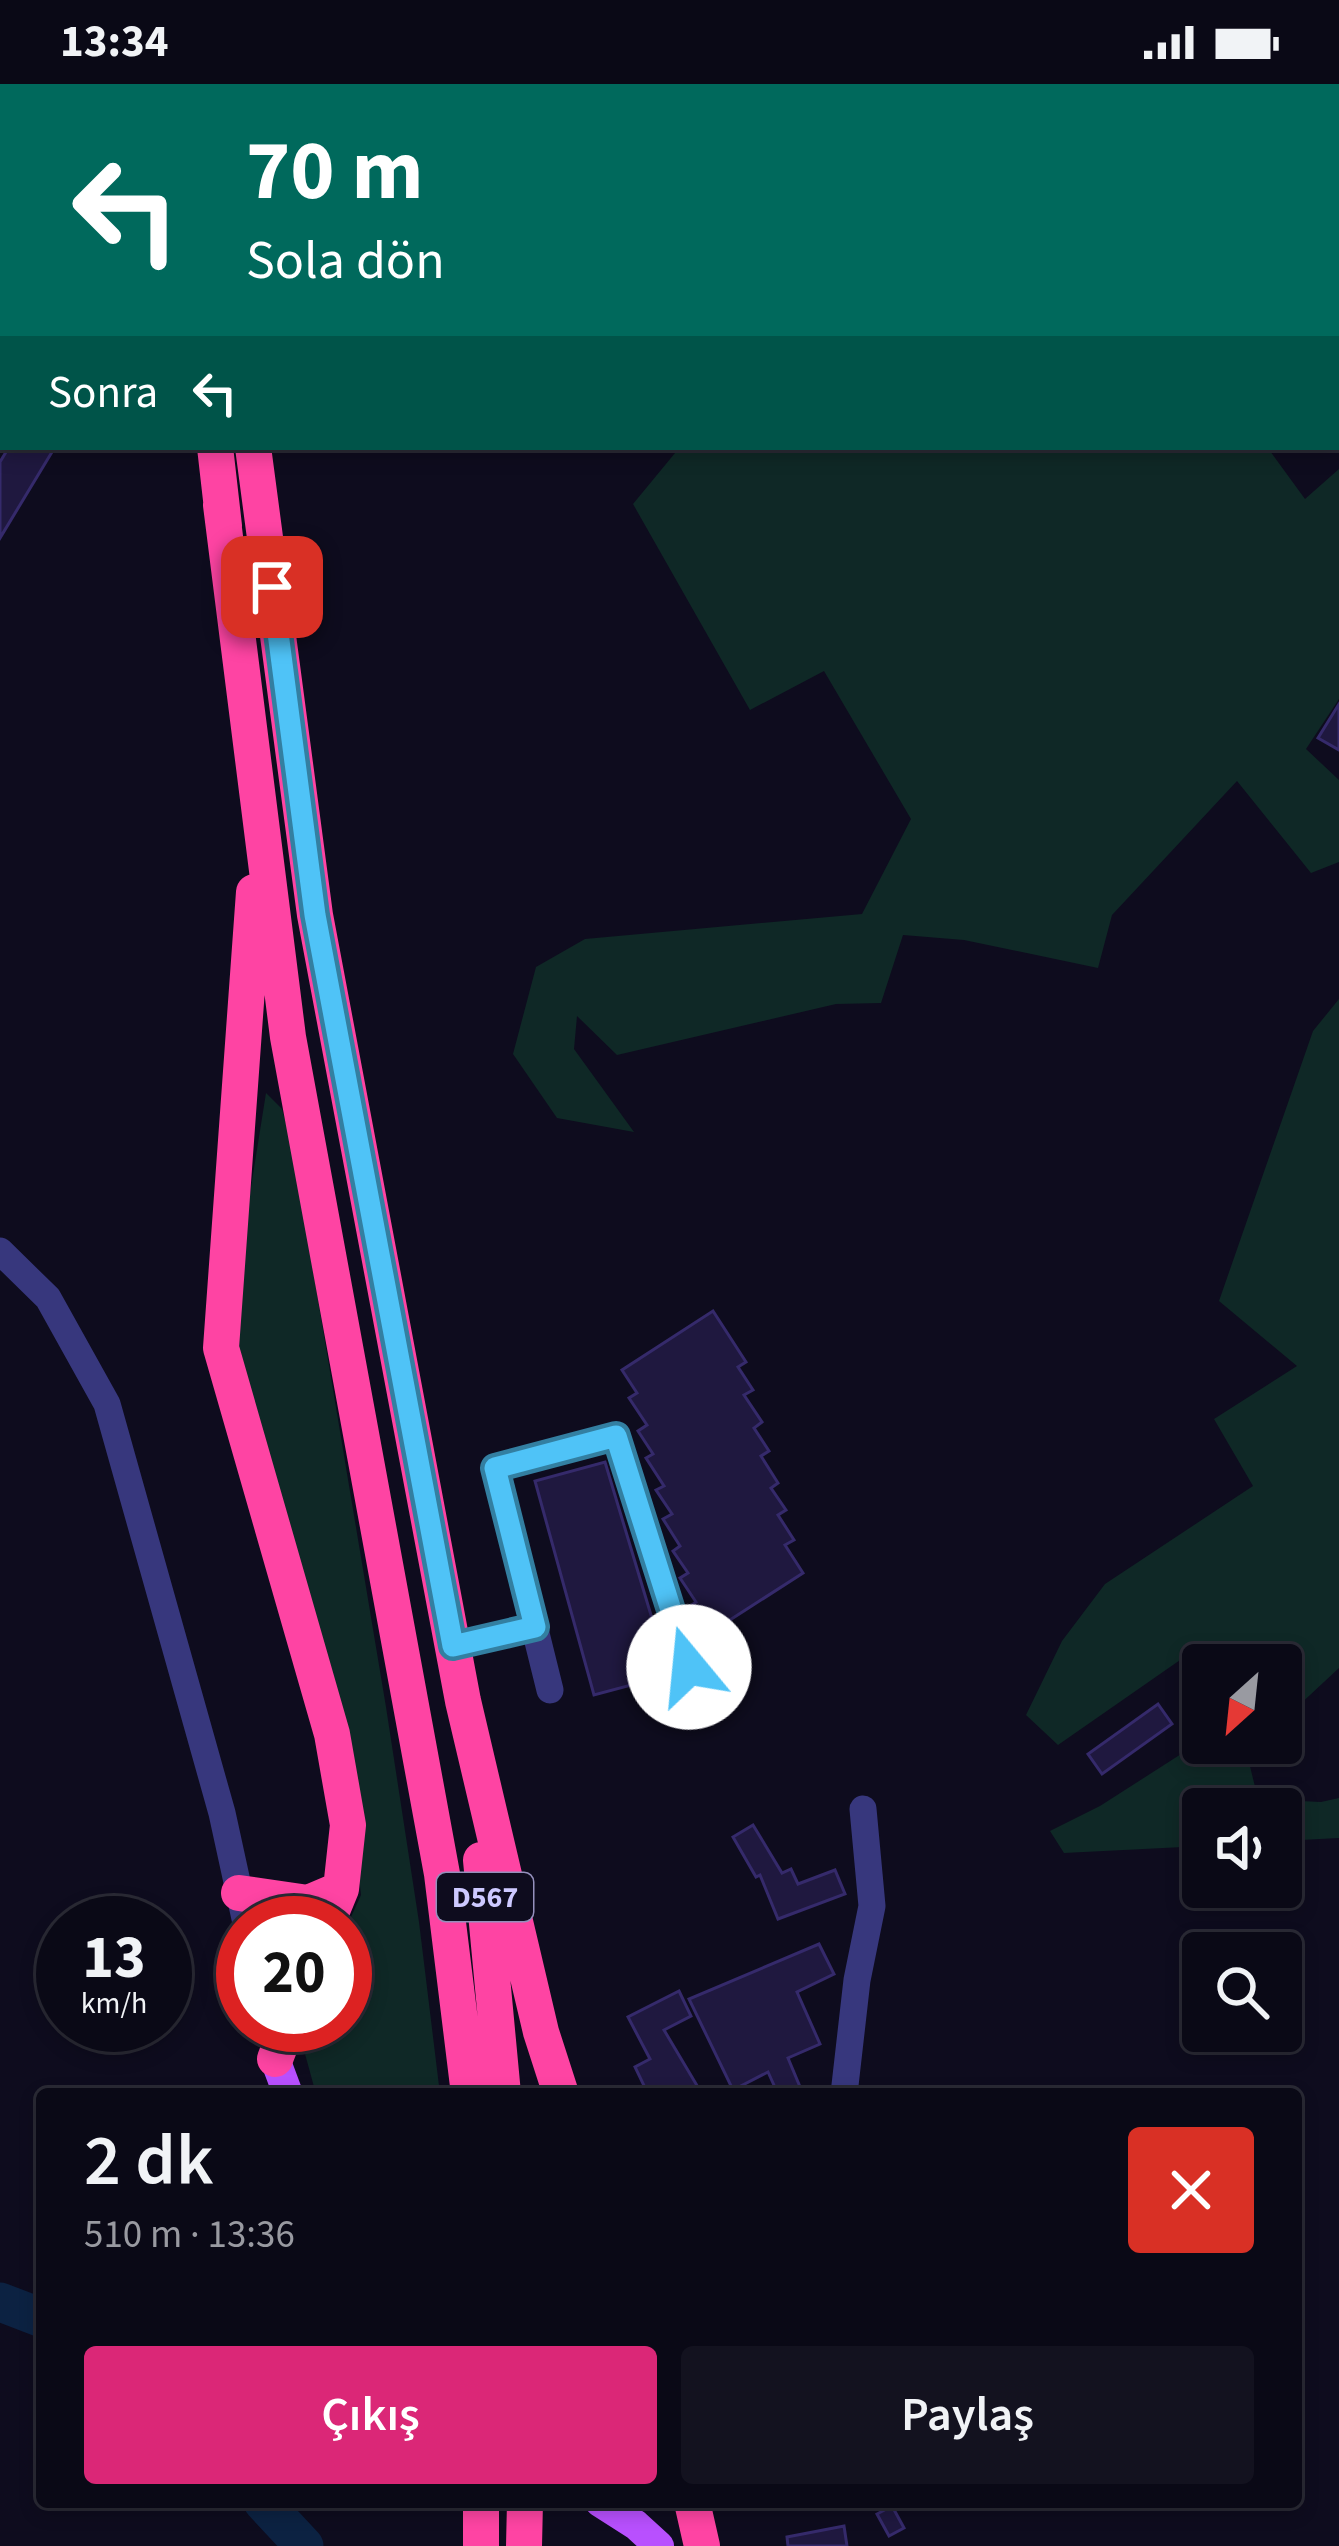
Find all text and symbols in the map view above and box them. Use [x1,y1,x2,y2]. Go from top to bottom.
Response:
text: 13:34 [60,10,169,74]
text: 70 m [246,112,424,232]
icon: left [48,132,204,288]
text: Sola dön [246,223,445,300]
icon: left [182,360,248,426]
text: Sonra [48,361,158,425]
pin [221,536,323,638]
icon: arrive [239,554,305,620]
position arrow [626,1604,752,1730]
north arrow [1182,1644,1302,1764]
map controls [1182,1644,1302,2052]
button: sound [1182,1788,1302,1908]
road number: D567 [437,1873,533,1921]
speed limit sign: 20 [216,1896,372,2052]
text: 13 [82,1916,146,2001]
button: search [1182,1932,1302,2052]
text: km/h [81,1982,147,2025]
text: 2 dk [84,2110,214,2213]
button: close [1128,2127,1254,2253]
text: 510 m · 13:36 [84,2207,295,2263]
button: Çıkış [84,2346,657,2484]
button: Paylaş [681,2346,1254,2484]

